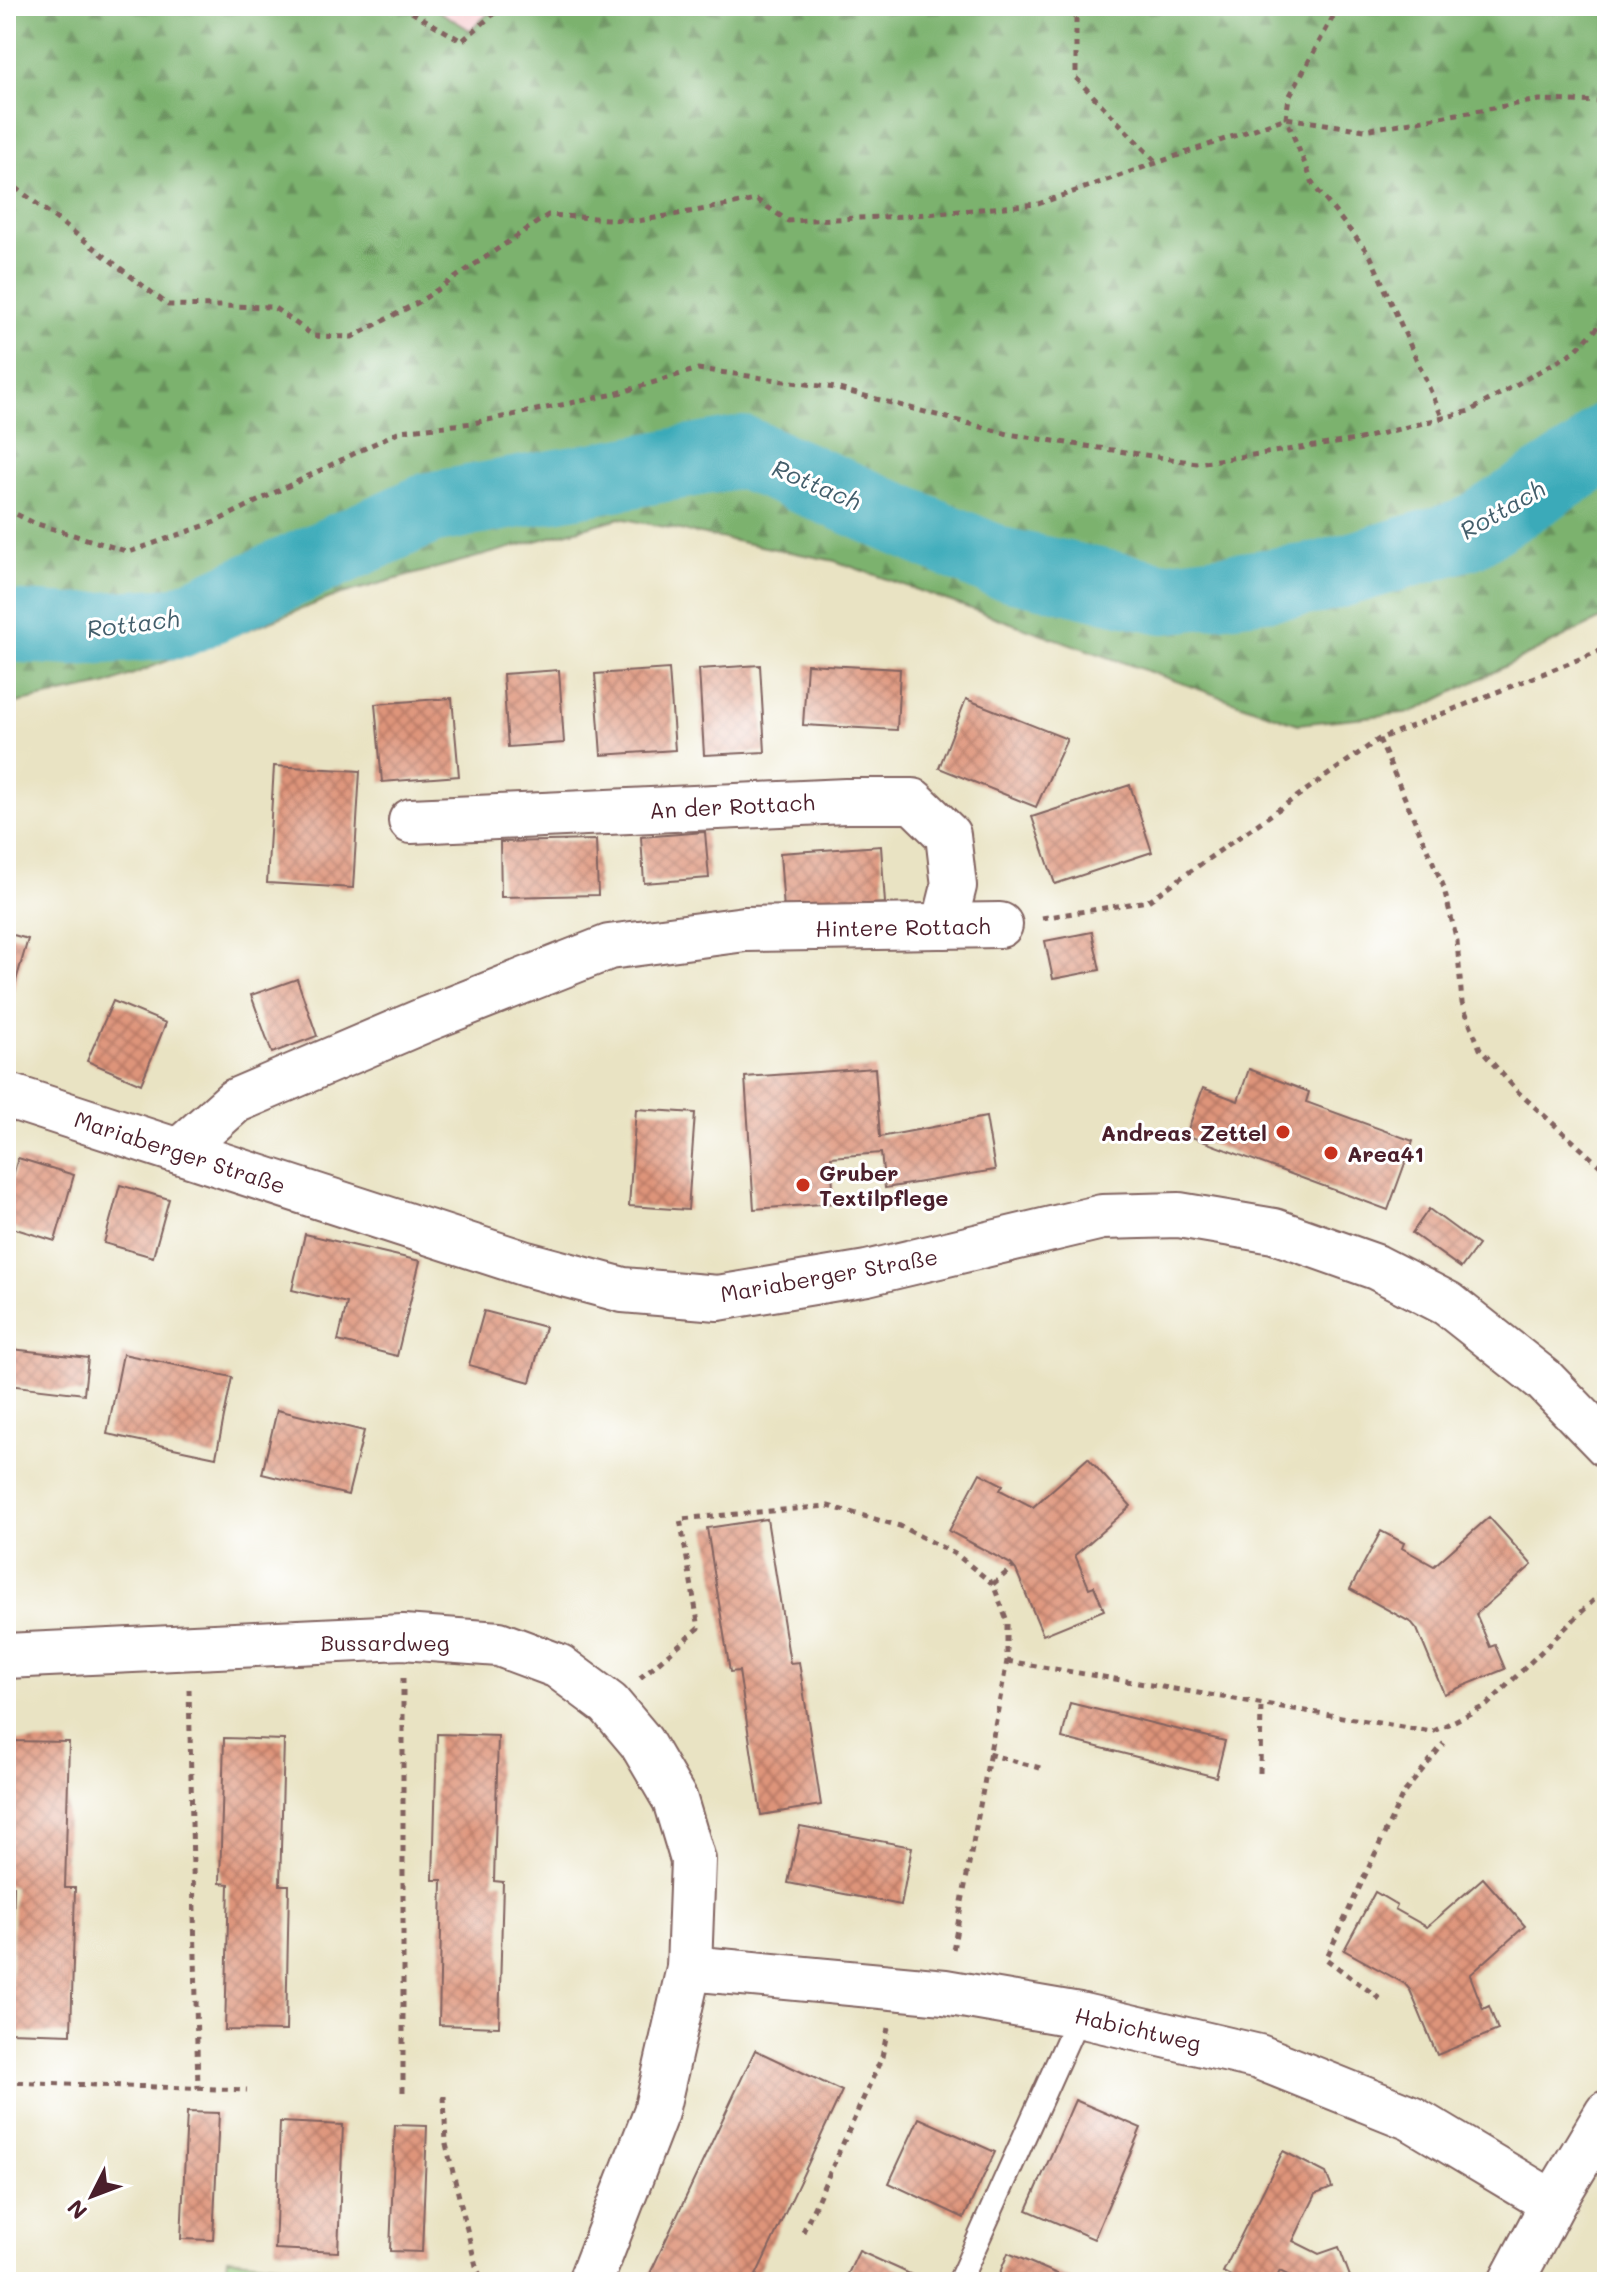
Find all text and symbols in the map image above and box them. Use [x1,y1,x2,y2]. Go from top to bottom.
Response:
water label: Rottach [768,451,866,517]
water label: Rottach [1454,472,1550,546]
water label: Rottach [85,602,181,644]
street label: An der Rottach [649,787,815,825]
street label: Hintere Rottach [815,911,991,943]
street label: Mariaberger Straße [71,1104,289,1200]
place label: Andreas Zettel [1101,1118,1267,1147]
marker: Andreas Zettel [1274,1123,1292,1141]
place label: Area41 [1347,1139,1424,1168]
marker: Area41 [1322,1144,1340,1162]
place label: Gruber Textilpflege [819,1158,948,1212]
marker: Gruber Textilpflege [794,1176,812,1194]
street label: Mariaberger Straße [718,1242,940,1308]
street label: Bussardweg [320,1628,450,1657]
street label: Habichtweg [1072,2000,1204,2058]
north arrow [52,2156,132,2236]
text: N [60,2194,93,2226]

